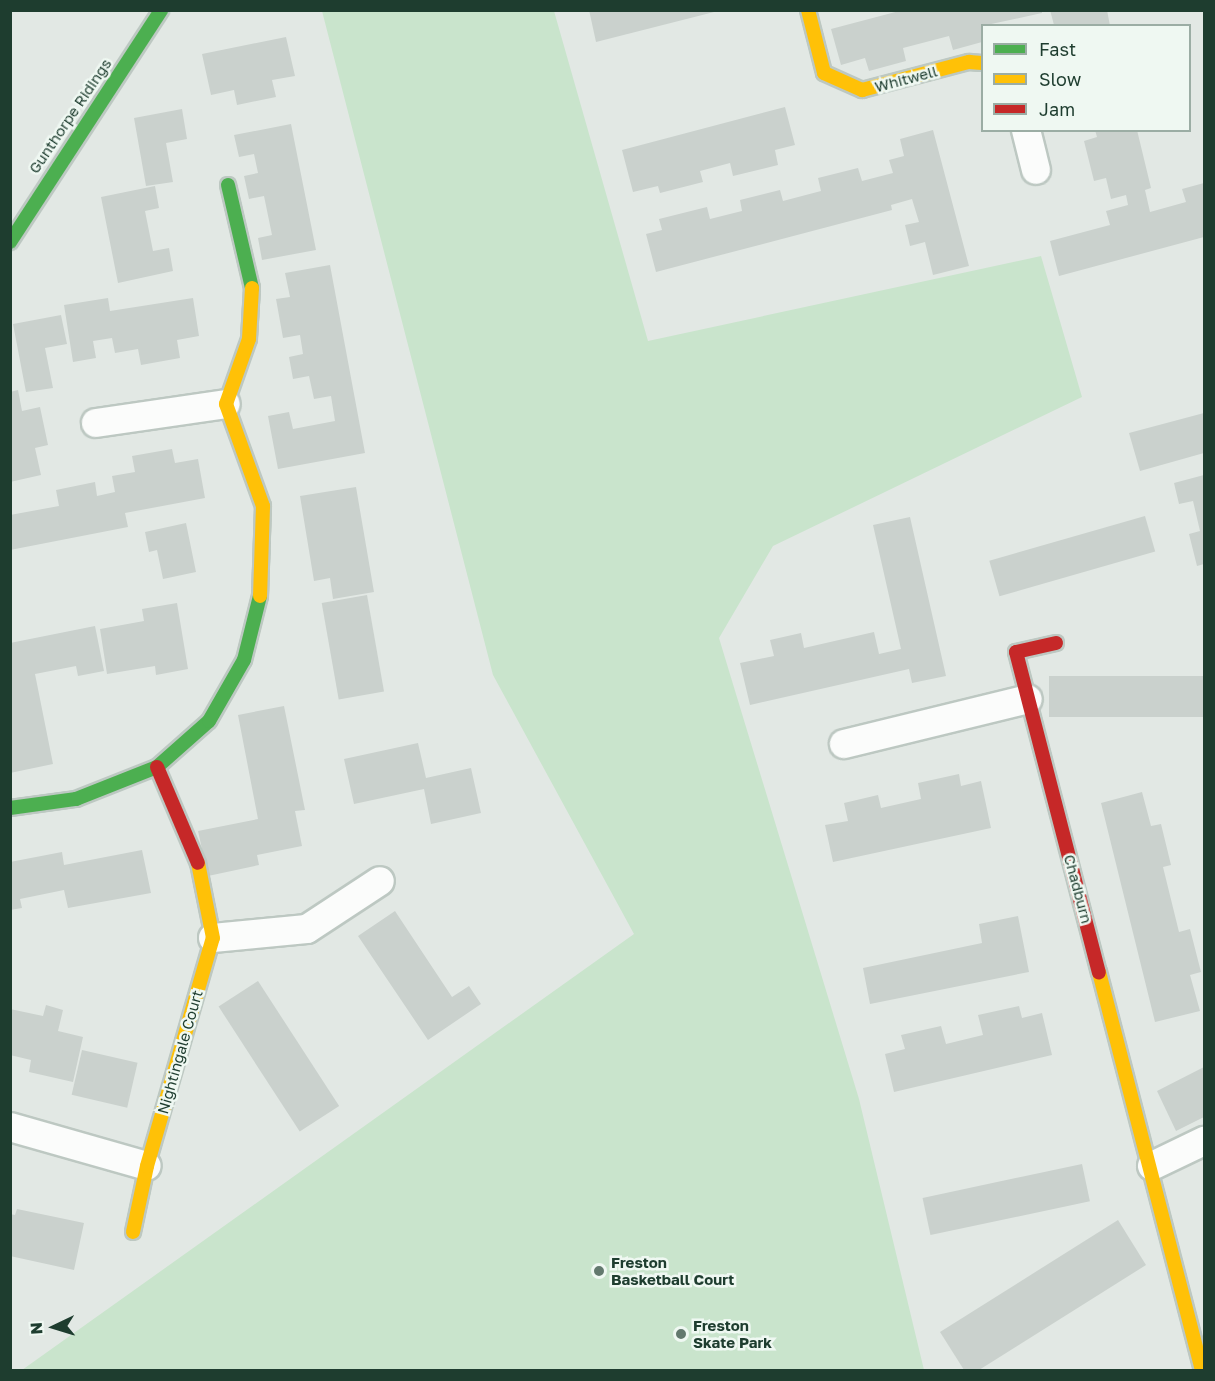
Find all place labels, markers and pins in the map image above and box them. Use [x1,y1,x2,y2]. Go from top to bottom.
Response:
place label: Freston Basketball Court [611,1253,734,1288]
marker: Freston Basketball Court [592,1264,606,1278]
place label: Freston Skate Park [693,1316,772,1351]
marker: Freston Skate Park [674,1327,688,1341]

